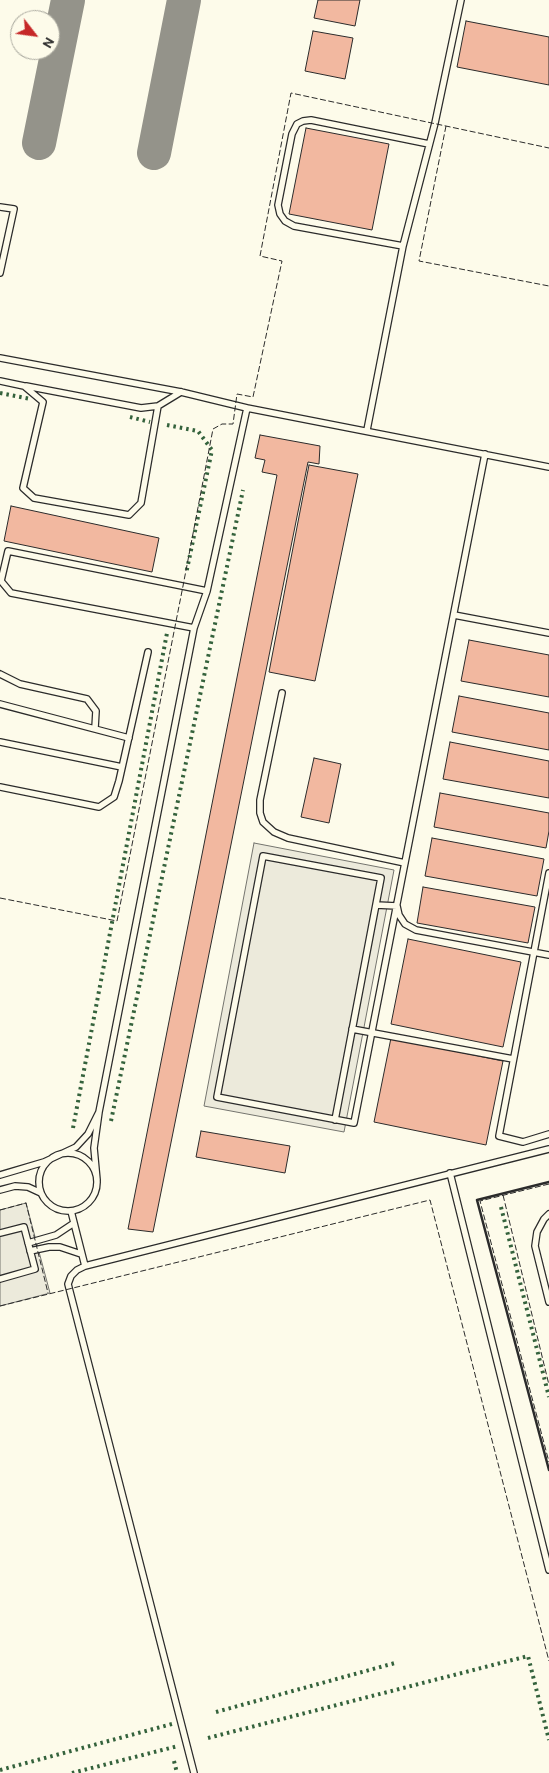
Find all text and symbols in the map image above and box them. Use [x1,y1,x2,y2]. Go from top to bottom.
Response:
north arrow [10,10,60,60]
text: N [38,34,57,51]

